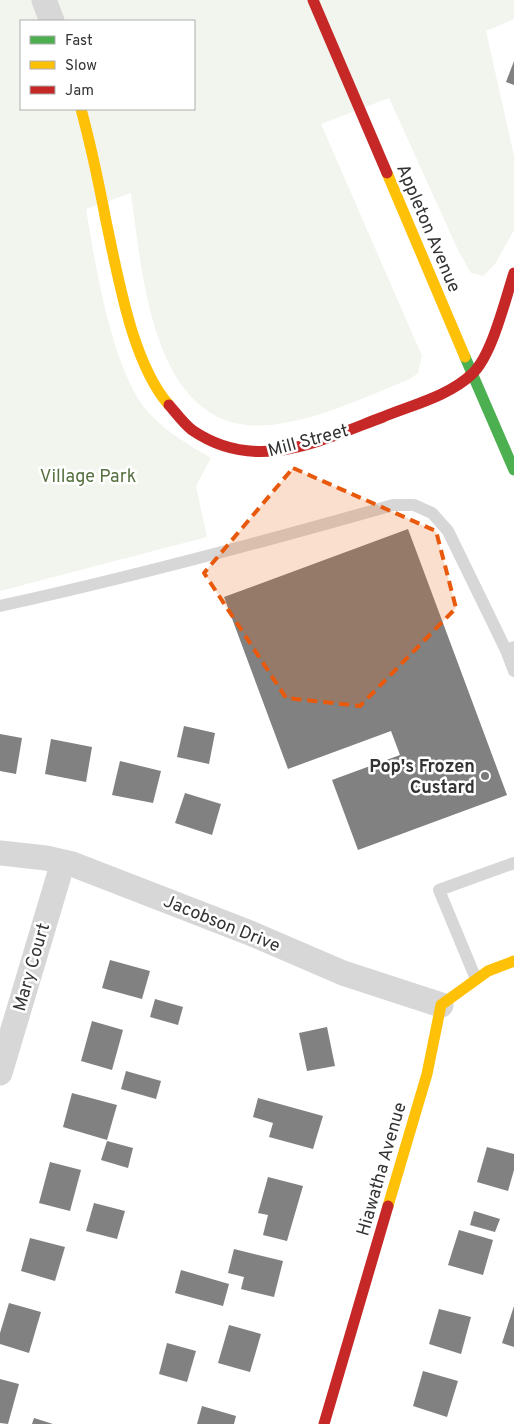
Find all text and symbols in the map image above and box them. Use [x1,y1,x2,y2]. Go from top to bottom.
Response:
legend [20,20,195,110]
text: Fast [65,32,93,51]
text: Slow [65,57,97,76]
text: Jam [65,82,94,101]
street label: Appleton Avenue [390,161,465,296]
street label: Mill Street [266,420,351,463]
park label: Village Park [40,466,136,489]
place label: Pop's Frozen Custard [369,756,475,800]
marker: Pop's Frozen Custard [479,770,491,782]
street label: Jacobson Drive [160,891,283,958]
street label: Mary Court [9,921,56,1014]
street label: Hiawatha Avenue [352,1100,413,1239]

